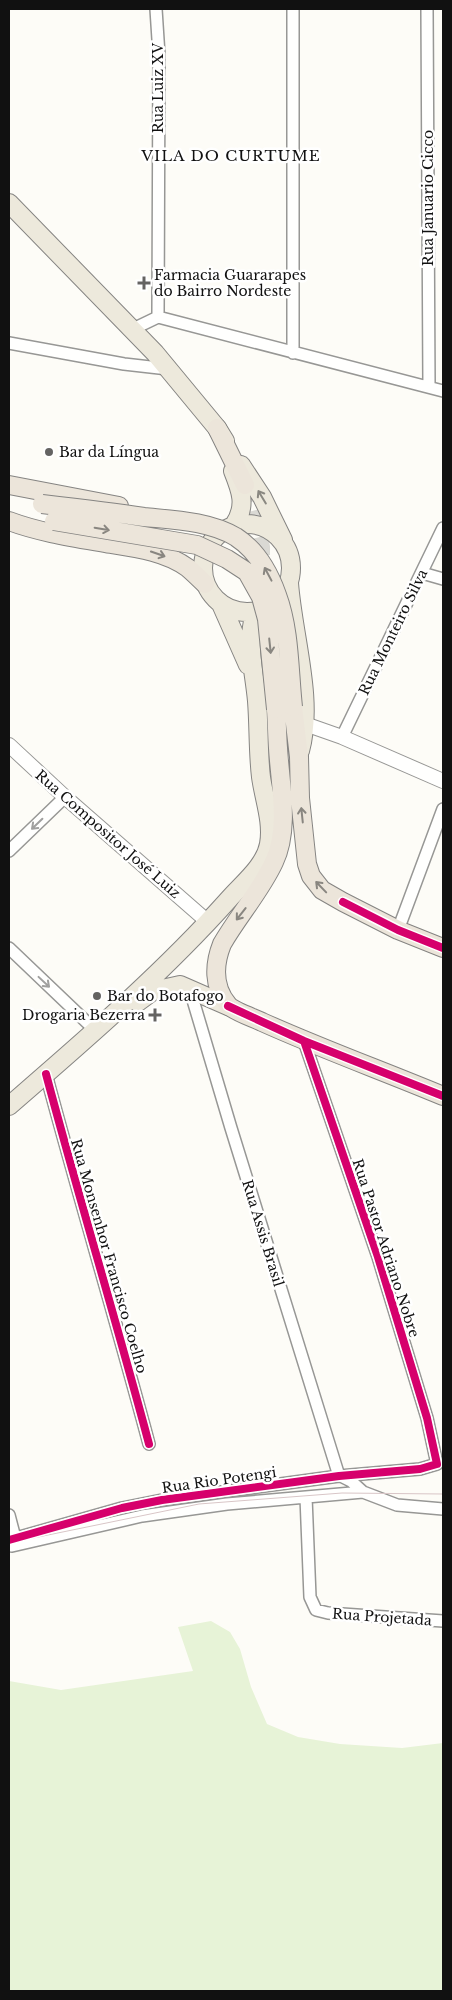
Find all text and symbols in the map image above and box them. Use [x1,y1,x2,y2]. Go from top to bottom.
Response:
street label: Rua Luiz XV [149,42,167,133]
street label: Rua Januario Cicco [419,130,437,266]
district label: VILA DO CURTUME [140,146,321,165]
place label: Farmacia Guararapes do Bairro Nordeste [154,266,306,300]
marker: Farmacia Guararapes do Bairro Nordeste [138,277,150,289]
place label: Bar da Língua [59,443,159,461]
marker: Bar da Língua [43,446,55,458]
one-way arrow [256,490,266,504]
one-way arrow [94,524,110,534]
one-way arrow [150,550,166,559]
street label: Rua Monteiro Silva [355,566,431,698]
one-way arrow [263,567,273,582]
one-way arrow [266,638,275,654]
street label: Rua Compositor José Luiz [32,766,185,902]
one-way arrow [297,808,307,824]
one-way arrow [31,818,43,830]
one-way arrow [315,881,327,893]
one-way arrow [236,907,246,921]
one-way arrow [38,976,51,988]
place label: Bar do Botafogo [107,987,224,1005]
marker: Bar do Botafogo [91,990,103,1002]
place label: Drogaria Bezerra [22,1006,145,1024]
marker: Drogaria Bezerra [149,1009,161,1021]
street label: Rua Monsenhor Francisco Coelho [67,1137,151,1375]
street label: Rua Pastor Adriano Nobre [349,1156,423,1340]
street label: Rua Assis Brasil [238,1177,288,1289]
street label: Rua Rio Potengi [161,1463,278,1497]
street label: Rua Projetada [332,1605,433,1629]

